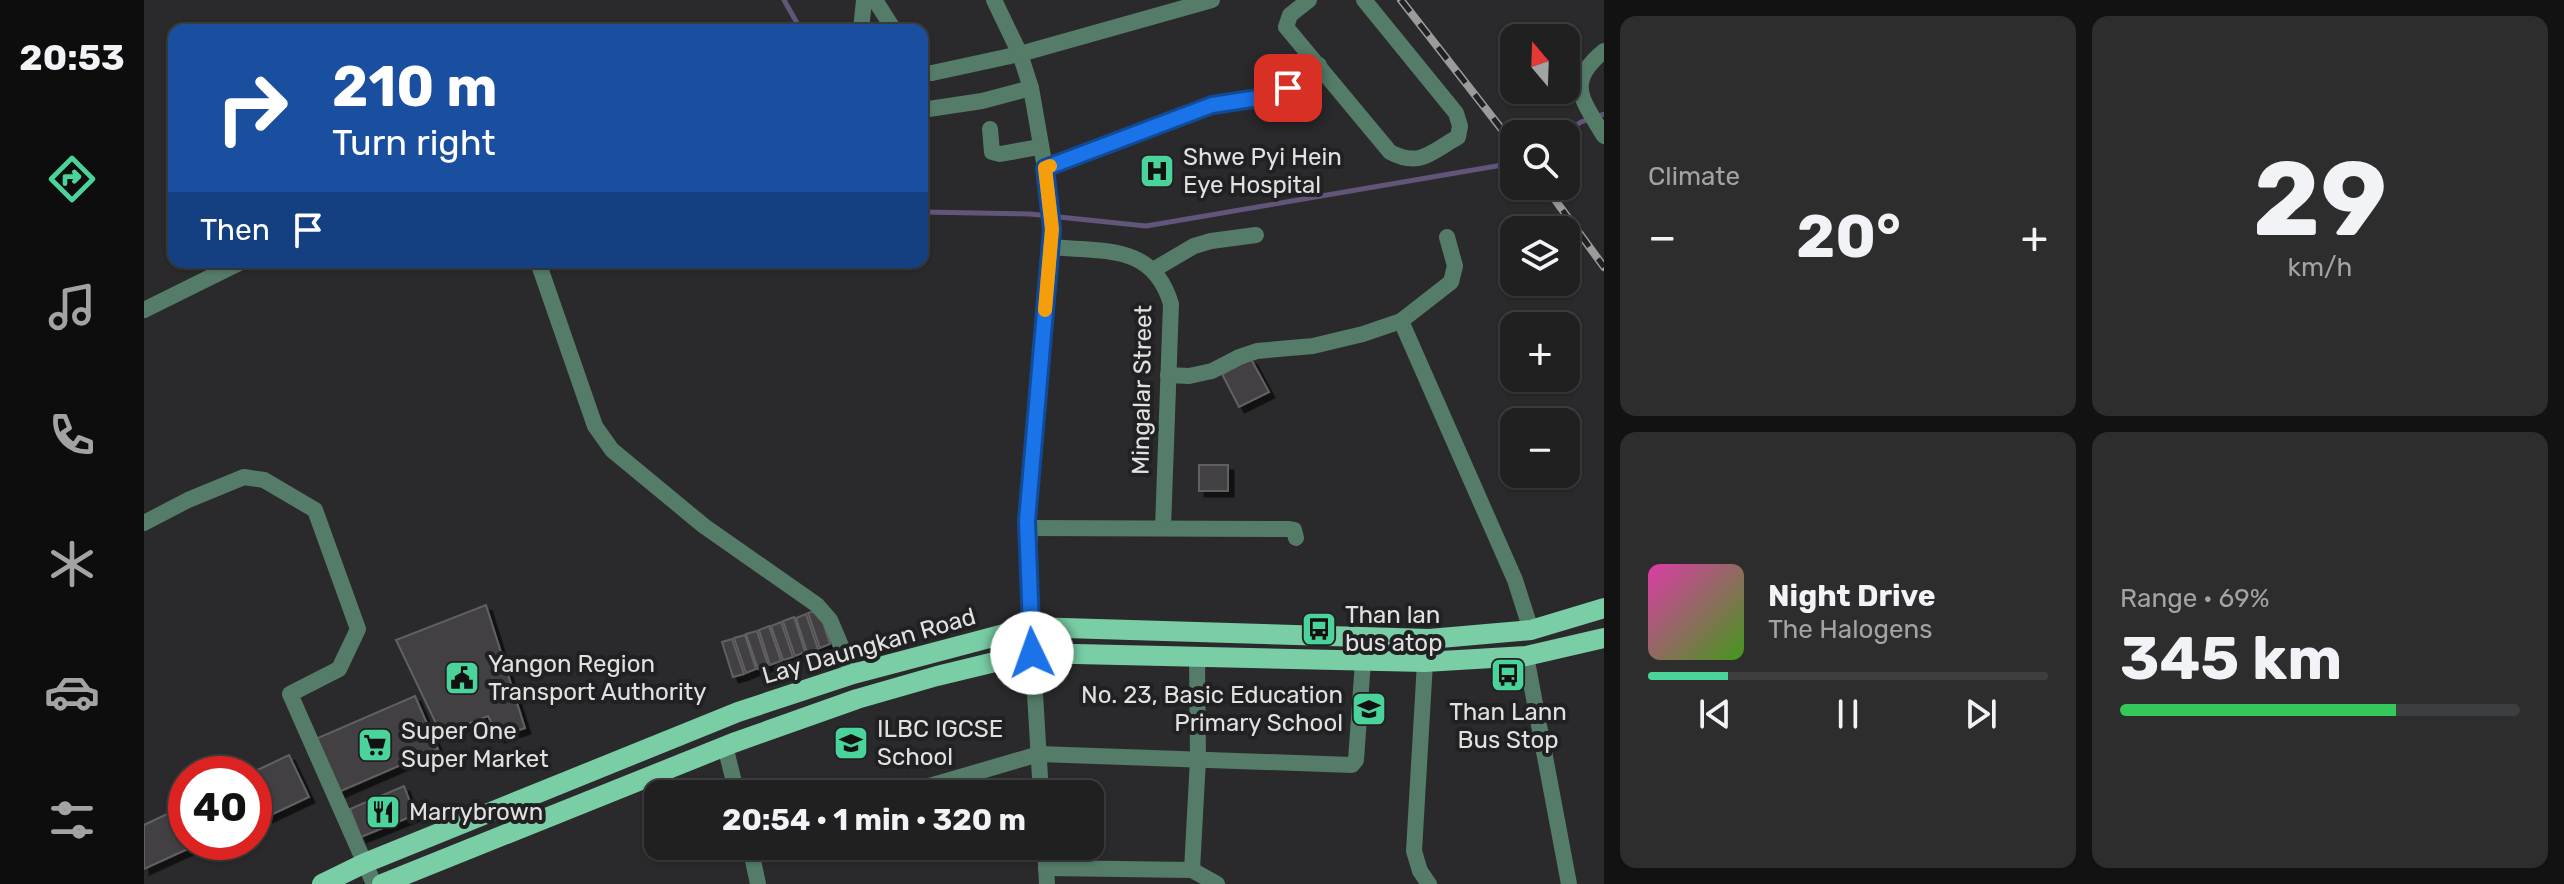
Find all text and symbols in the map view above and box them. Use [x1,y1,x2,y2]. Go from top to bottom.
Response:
north arrow [1500,24,1580,104]
map controls [1500,24,1580,488]
text: 20:53 [19,36,125,79]
text: 210 m [332,54,498,120]
pin [1254,54,1322,122]
icon: right [200,56,304,160]
icon: arrive [1266,66,1310,110]
button: search [1500,120,1580,200]
text: Turn right [332,121,496,164]
text: 29 [2253,138,2387,261]
place label: Shwe Pyi Hein Eye Hospital [1183,143,1342,199]
icon: directions [44,151,100,207]
hospital icon: Shwe Pyi Hein Eye Hospital [1138,152,1176,190]
text: Climate [1648,161,1740,192]
text: 20° [1796,201,1901,272]
icon: arrive [286,208,330,252]
text: − [1648,211,1677,263]
text: + [2021,211,2048,263]
text: Then [200,212,270,248]
button: layers [1500,216,1580,296]
text: km/h [2288,252,2352,283]
icon: music [44,279,100,335]
street label: Mingalar Street [1127,305,1157,475]
button: + [1500,312,1580,392]
icon: phone [44,407,100,463]
button: − [1500,408,1580,488]
icon: climate [44,536,100,592]
text: Night Drive [1768,578,1936,614]
text: Range · 69% [2120,583,2269,614]
place label: Than lan bus atop [1345,601,1442,657]
street label: Lay Daungkan Road [759,602,979,690]
bus stop icon: Than lan bus atop [1300,610,1338,648]
position arrow [990,611,1074,695]
text: The Halogens [1768,614,1933,645]
text: 345 km [2120,623,2342,694]
place label: Yangon Region Transport Authority [488,650,706,706]
bus stop icon: Than Lann Bus Stop [1489,656,1527,694]
public building icon: Yangon Region Transport Authority [443,659,481,697]
icon: car [44,664,100,720]
place label: No. 23, Basic Education Primary School [1081,681,1343,737]
school or university icon: No. 23, Basic Education Primary School [1350,690,1388,728]
icon: previous [1693,692,1737,736]
icon: pause [1826,692,1870,736]
icon: next [1959,692,2003,736]
place label: Than Lann Bus Stop [1449,698,1567,754]
place label: ILBC IGCSE School [877,715,1003,771]
place label: Super One Super Market [401,717,549,773]
school or university icon: ILBC IGCSE School [832,724,870,762]
supermarket icon: Super One Super Market [356,726,394,764]
speed limit sign: 40 [168,756,272,860]
icon: filters [44,792,100,848]
restaurant icon: Marrybrown [364,793,402,831]
place label: Marrybrown [409,798,543,826]
text: 20:54 · 1 min · 320 m [722,802,1026,838]

